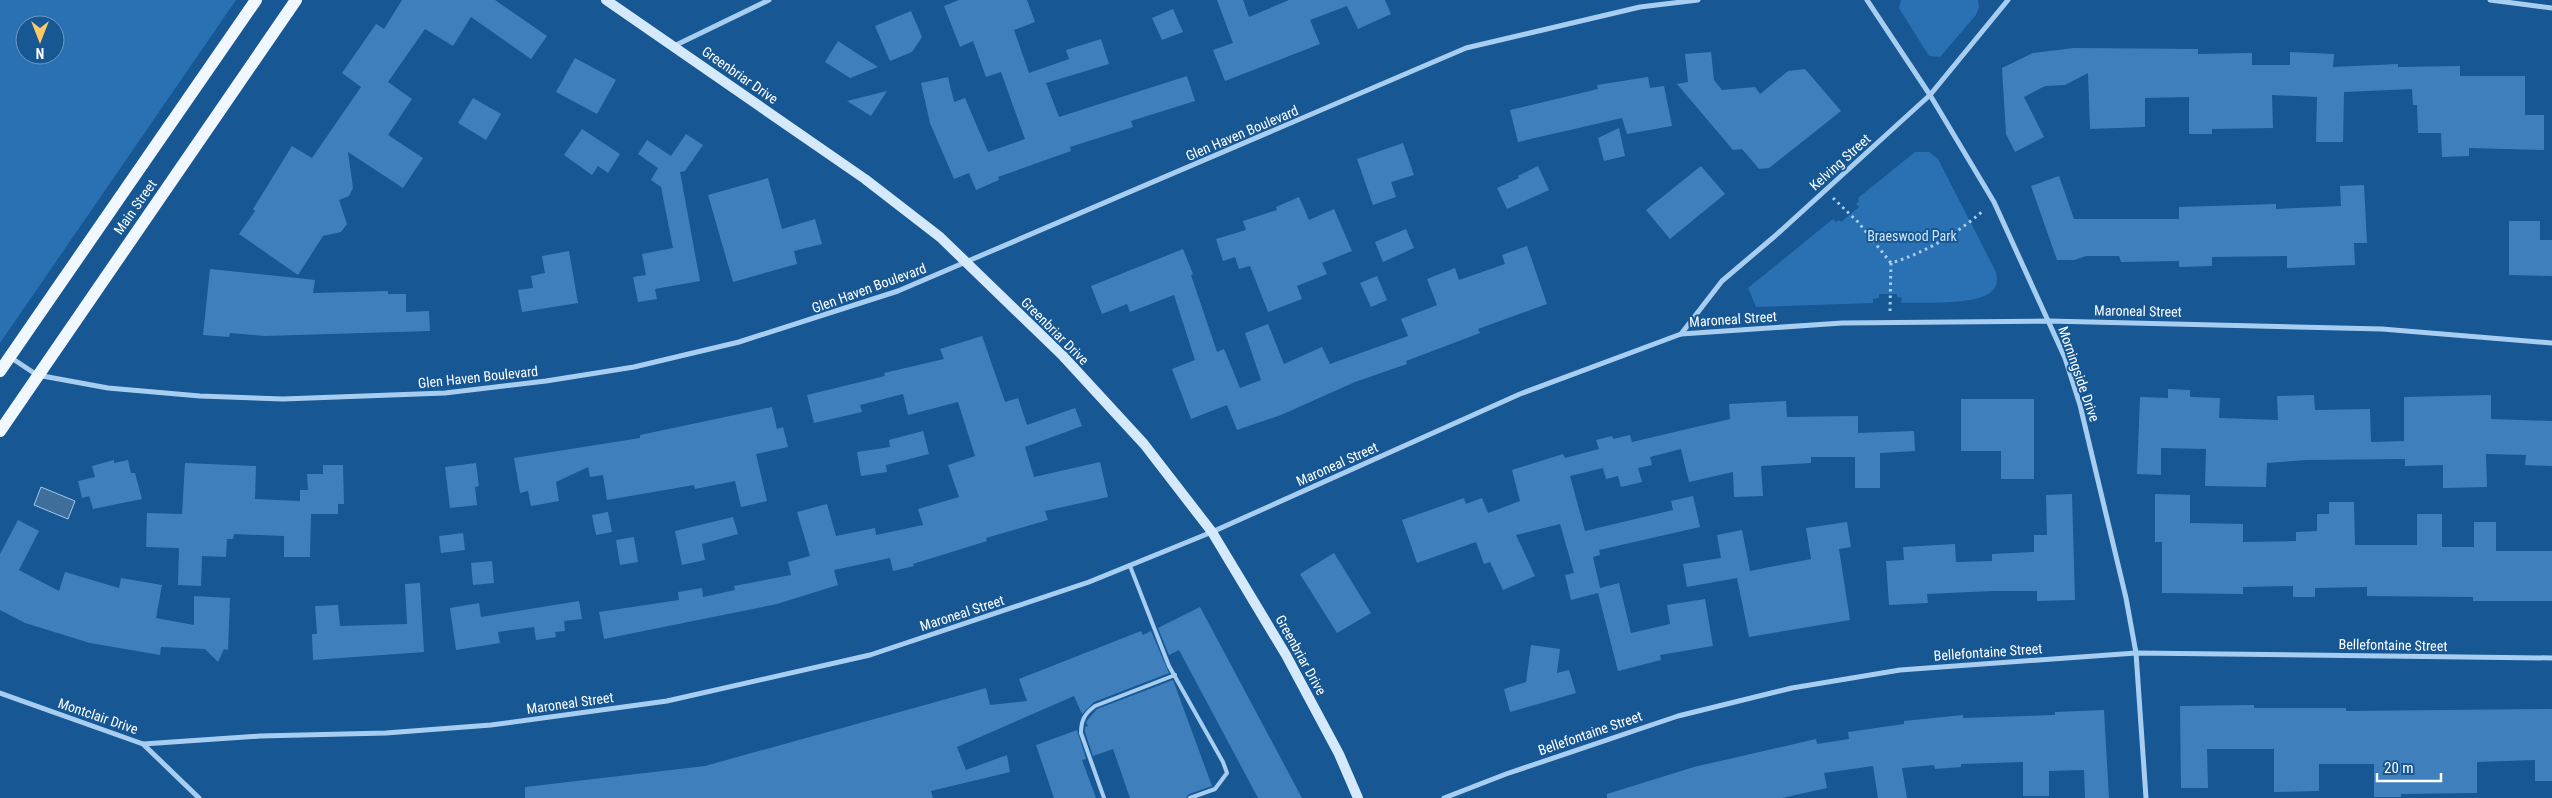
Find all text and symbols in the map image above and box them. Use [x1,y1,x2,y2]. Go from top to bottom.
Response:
north arrow [15,15,65,65]
street label: Greenbriar Drive [699,43,781,107]
text: N [36,45,44,61]
street label: Glen Haven Boulevard [1183,102,1301,164]
street label: Kelving Street [1806,131,1874,193]
street label: Main Street [110,176,160,238]
park label: Braeswood Park [1867,228,1957,244]
street label: Glen Haven Boulevard [810,260,928,316]
street label: Greenbriar Drive [1018,294,1092,368]
street label: Maroneal Street [2094,302,2182,320]
street label: Maroneal Street [1689,308,1777,330]
street label: Morningside Drive [2055,324,2103,424]
street label: Glen Haven Boulevard [417,363,539,391]
street label: Maroneal Street [1294,439,1380,489]
street label: Maroneal Street [918,592,1006,634]
street label: Greenbriar Drive [1272,612,1330,698]
street label: Bellefontaine Street [2338,636,2448,654]
street label: Bellefontaine Street [1933,640,2043,664]
street label: Maroneal Street [525,689,615,717]
street label: Montclair Drive [56,695,141,737]
street label: Bellefontaine Street [1536,708,1644,758]
scale bar [2377,750,2441,782]
text: 20 m [2384,759,2414,777]

